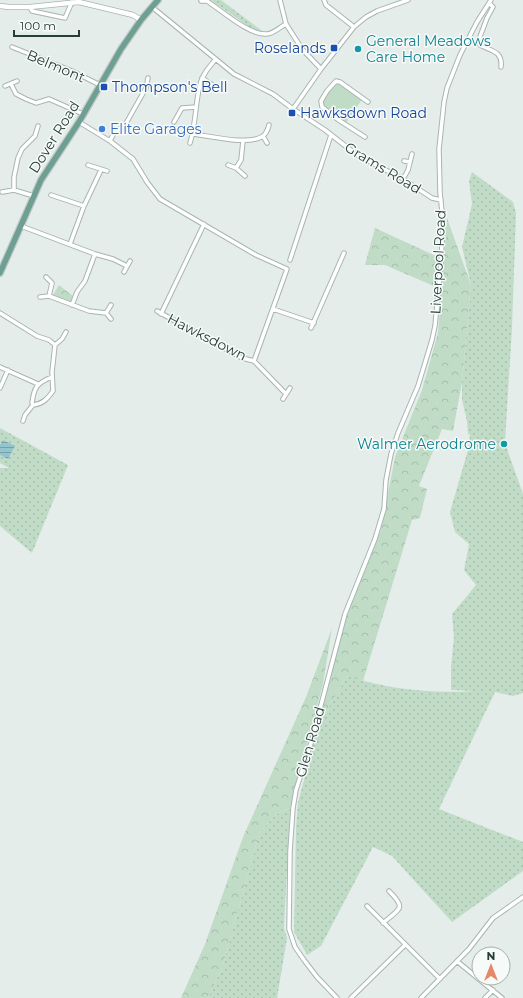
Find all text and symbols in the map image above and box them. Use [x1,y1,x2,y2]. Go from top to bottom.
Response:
scale bar [14,12,79,38]
text: 100 m [20,18,56,33]
place label: General Meadows Care Home [366,32,491,66]
place label: Roselands [254,39,326,57]
marker: Roselands [329,43,339,53]
marker: General Meadows Care Home [353,44,363,54]
street label: Belmont [24,46,88,86]
place label: Thompson's Bell [112,78,228,96]
marker: Thompson's Bell [99,82,109,92]
street label: Dover Road [25,98,83,176]
place label: Hawksdown Road [300,104,427,122]
marker: Hawksdown Road [287,108,297,118]
place label: Elite Garages [110,120,202,138]
marker: Elite Garages [97,124,107,134]
street label: Grams Road [341,138,425,198]
street label: Liverpool Road [426,209,450,315]
street label: Hawksdown [164,309,250,365]
place label: Walmer Aerodrome [357,435,496,453]
marker: Walmer Aerodrome [499,439,509,449]
street label: Glen Road [291,705,329,779]
north arrow [471,946,511,986]
text: N [487,949,495,963]

